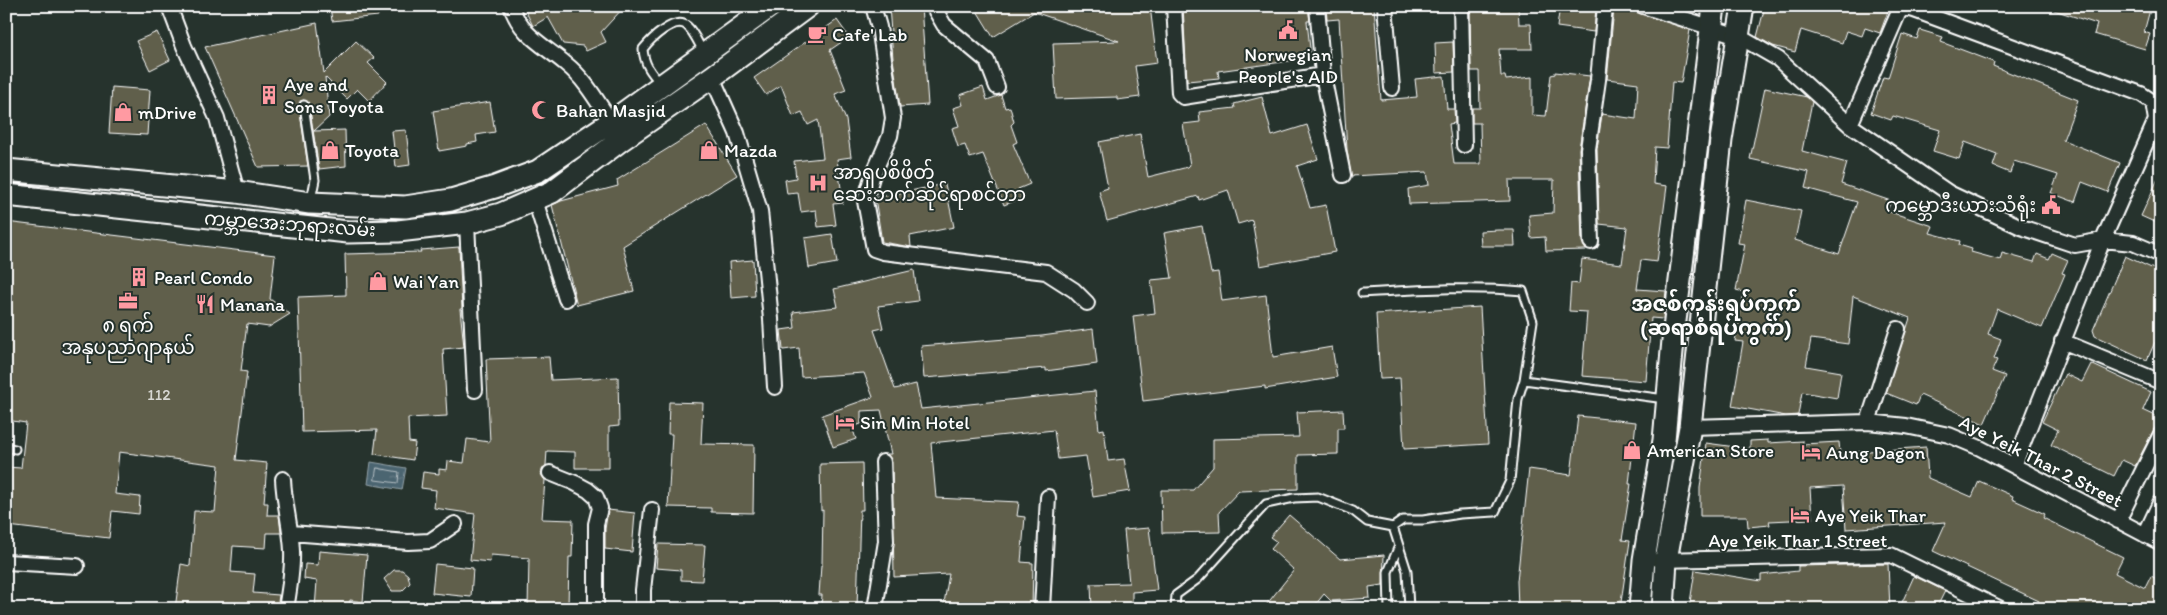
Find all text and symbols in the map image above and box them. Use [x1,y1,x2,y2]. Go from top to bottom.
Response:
public building icon: Norwegian People's AID [1277,19,1299,41]
cafe icon: Cafe' Lab [806,23,828,45]
place label: Cafe' Lab [832,23,907,46]
place label: Norwegian People's AID [1238,43,1338,88]
place label: Aye and Sons Toyota [284,73,384,118]
building icon: Aye and Sons Toyota [258,84,280,106]
mosque icon: Bahan Masjid [530,99,552,121]
place label: Bahan Masjid [556,99,666,122]
shop icon: mDrive [112,101,134,123]
place label: mDrive [138,101,196,124]
shop icon: Toyota [319,139,341,161]
place label: Toyota [345,139,399,162]
shop icon: Mazda [698,139,720,161]
place label: Mazda [724,139,777,162]
place label: အာရှပစိဖိတ် ဆေးဘက်ဆိုင်ရာစင်တာ [833,158,1026,211]
hospital icon: အာရှပစိဖိတ် ဆေးဘက်ဆိုင်ရာစင်တာ [807,172,829,194]
place label: ကမ္ဘောဒီးယားသံရုံး [1885,191,2036,222]
public building icon: ကမ္ဘောဒီးယားသံရုံး [2040,194,2062,216]
street label: ကမ္ဘာအေးဘုရားလမ်း [203,204,377,246]
building icon: Pearl Condo [128,266,150,288]
place label: Pearl Condo [154,266,253,289]
shop icon: Wai Yan [367,270,389,292]
place label: Wai Yan [393,270,459,293]
district label: အဇစ်ကုန်းရပ်ကွက် (ဆရာစံရပ်ကွက်) [1631,288,1801,345]
office icon: ၈ ရက် အနုပညာဂျာနယ် [117,290,139,312]
restaurant icon: Manana [194,293,216,315]
place label: Manana [220,293,285,316]
place label: ၈ ရက် အနုပညာဂျာနယ် [61,311,195,364]
house number: 112 [147,385,171,404]
street label: Aye Yeik Thar 2 Street [1956,410,2126,512]
hotel icon: Sin Min Hotel [834,411,856,433]
place label: Sin Min Hotel [860,411,970,434]
shop icon: American Store [1621,439,1643,461]
place label: American Store [1647,439,1774,462]
hotel icon: Aung Dagon [1800,441,1822,463]
place label: Aung Dagon [1826,441,1925,464]
hotel icon: Aye Yeik Thar [1789,504,1811,526]
place label: Aye Yeik Thar [1815,504,1926,527]
street label: Aye Yeik Thar 1 Street [1709,529,1887,552]

